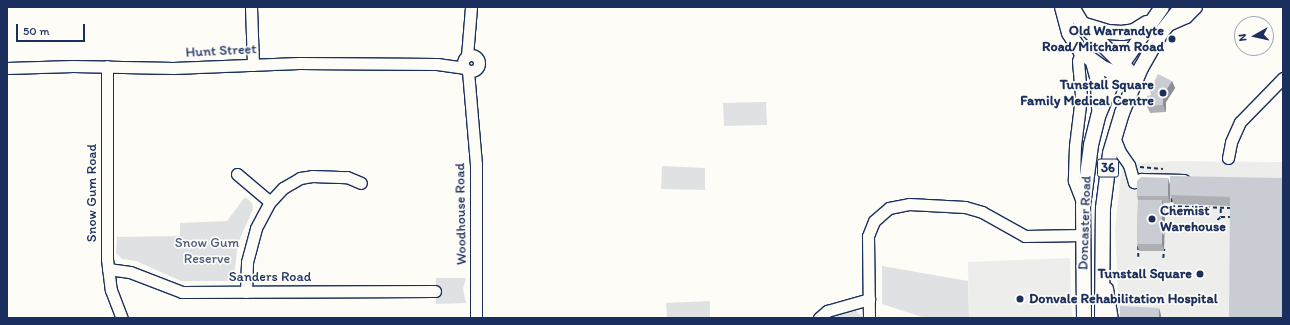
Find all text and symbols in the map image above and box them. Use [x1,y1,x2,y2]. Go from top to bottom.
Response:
scale bar [18,16,87,42]
north arrow [1234,16,1274,56]
place label: Old Warrandyte Road/Mitcham Road [1042,23,1164,56]
text: 50 m [23,24,49,38]
text: N [1236,33,1250,42]
marker: Old Warrandyte Road/Mitcham Road [1167,34,1177,44]
street label: Hunt Street [185,41,257,61]
place label: Tunstall Square Family Medical Centre [1020,77,1154,110]
marker: Tunstall Square Family Medical Centre [1157,87,1169,99]
street label: Snow Gum Road [84,144,100,242]
road number: 36 [1097,157,1119,179]
street label: Woodhouse Road [452,163,470,265]
street label: Doncaster Road [1075,175,1095,271]
place label: Chemist Warehouse [1160,203,1226,236]
marker: Chemist Warehouse [1147,214,1157,224]
park label: Snow Gum Reserve [175,235,239,268]
place label: Tunstall Square [1098,266,1192,282]
street label: Sanders Road [229,269,311,285]
marker: Tunstall Square [1195,269,1205,279]
place label: Donvale Rehabilitation Hospital [1029,291,1218,307]
marker: Donvale Rehabilitation Hospital [1014,293,1026,305]

